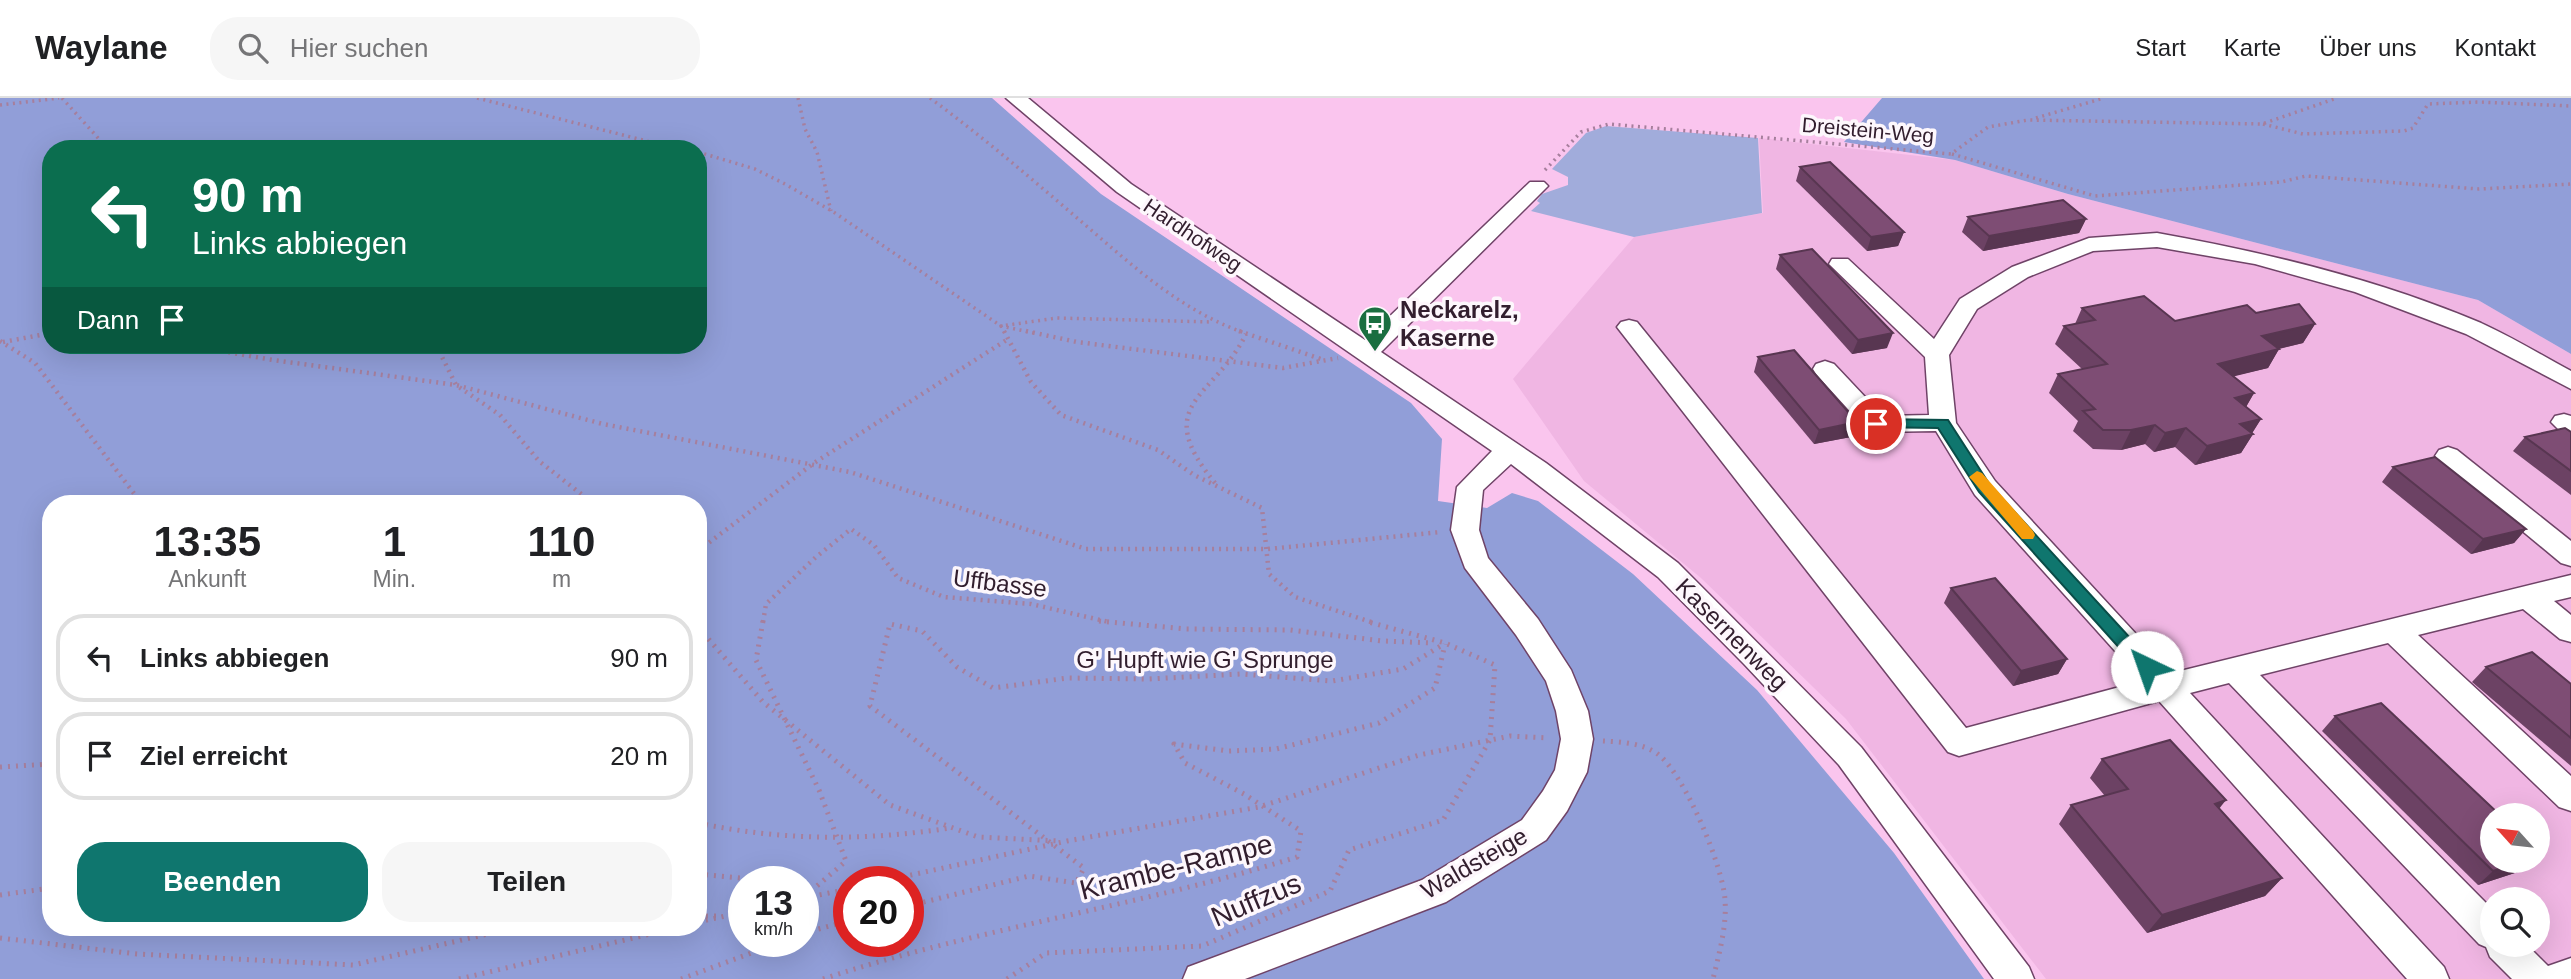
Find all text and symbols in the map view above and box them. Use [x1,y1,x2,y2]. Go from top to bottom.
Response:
search box [210,17,700,80]
text: Waylane [35,29,168,66]
icon: search [234,29,272,67]
text: Hier suchen [290,33,428,63]
text: Start [2135,34,2186,61]
text: Karte [2224,34,2281,61]
text: Über uns [2319,34,2417,61]
text: Kontakt [2455,34,2536,61]
street label: Dreistein-Weg [1801,113,1935,147]
icon: left [77,168,168,259]
text: 90 m [192,168,304,222]
street label: Hardhofweg [1140,194,1246,276]
text: Links abbiegen [192,225,407,261]
place label: Neckarelz, Kaserne [1400,296,1519,351]
icon: arrive [153,301,191,339]
bus stop icon: Neckarelz, Kaserne [1356,304,1394,353]
text: Dann [77,305,139,335]
pin [1846,394,1906,454]
icon: arrive [1857,405,1895,443]
text: 13:35 [154,518,261,565]
text: 1 [383,518,406,565]
text: 110 [528,518,595,565]
street label: Uffbasse [952,564,1048,602]
text: Ankunft [168,566,246,592]
text: Min. [373,566,416,592]
text: m [552,566,571,592]
street label: Kasernenweg [1671,573,1793,695]
position arrow [2110,630,2184,704]
icon: left [81,639,119,677]
text: Links abbiegen [140,643,329,673]
text: 90 m [610,643,668,673]
street label: G' Hupft wie G' Sprunge [1076,646,1334,673]
icon: arrive [81,737,119,775]
text: Ziel erreicht [140,741,287,771]
text: 20 m [610,741,668,771]
north arrow [2480,803,2550,873]
map controls [2480,803,2550,957]
street label: Waldsteige [1416,822,1532,904]
street label: Krambe-Rampe [1076,828,1276,906]
button: Beenden [77,842,368,922]
button: Teilen [382,842,672,922]
speed limit sign: 20 [833,866,924,957]
street label: Nuffzus [1206,867,1306,933]
text: 13 [754,883,793,922]
button: search [2480,887,2550,957]
text: km/h [754,919,793,939]

